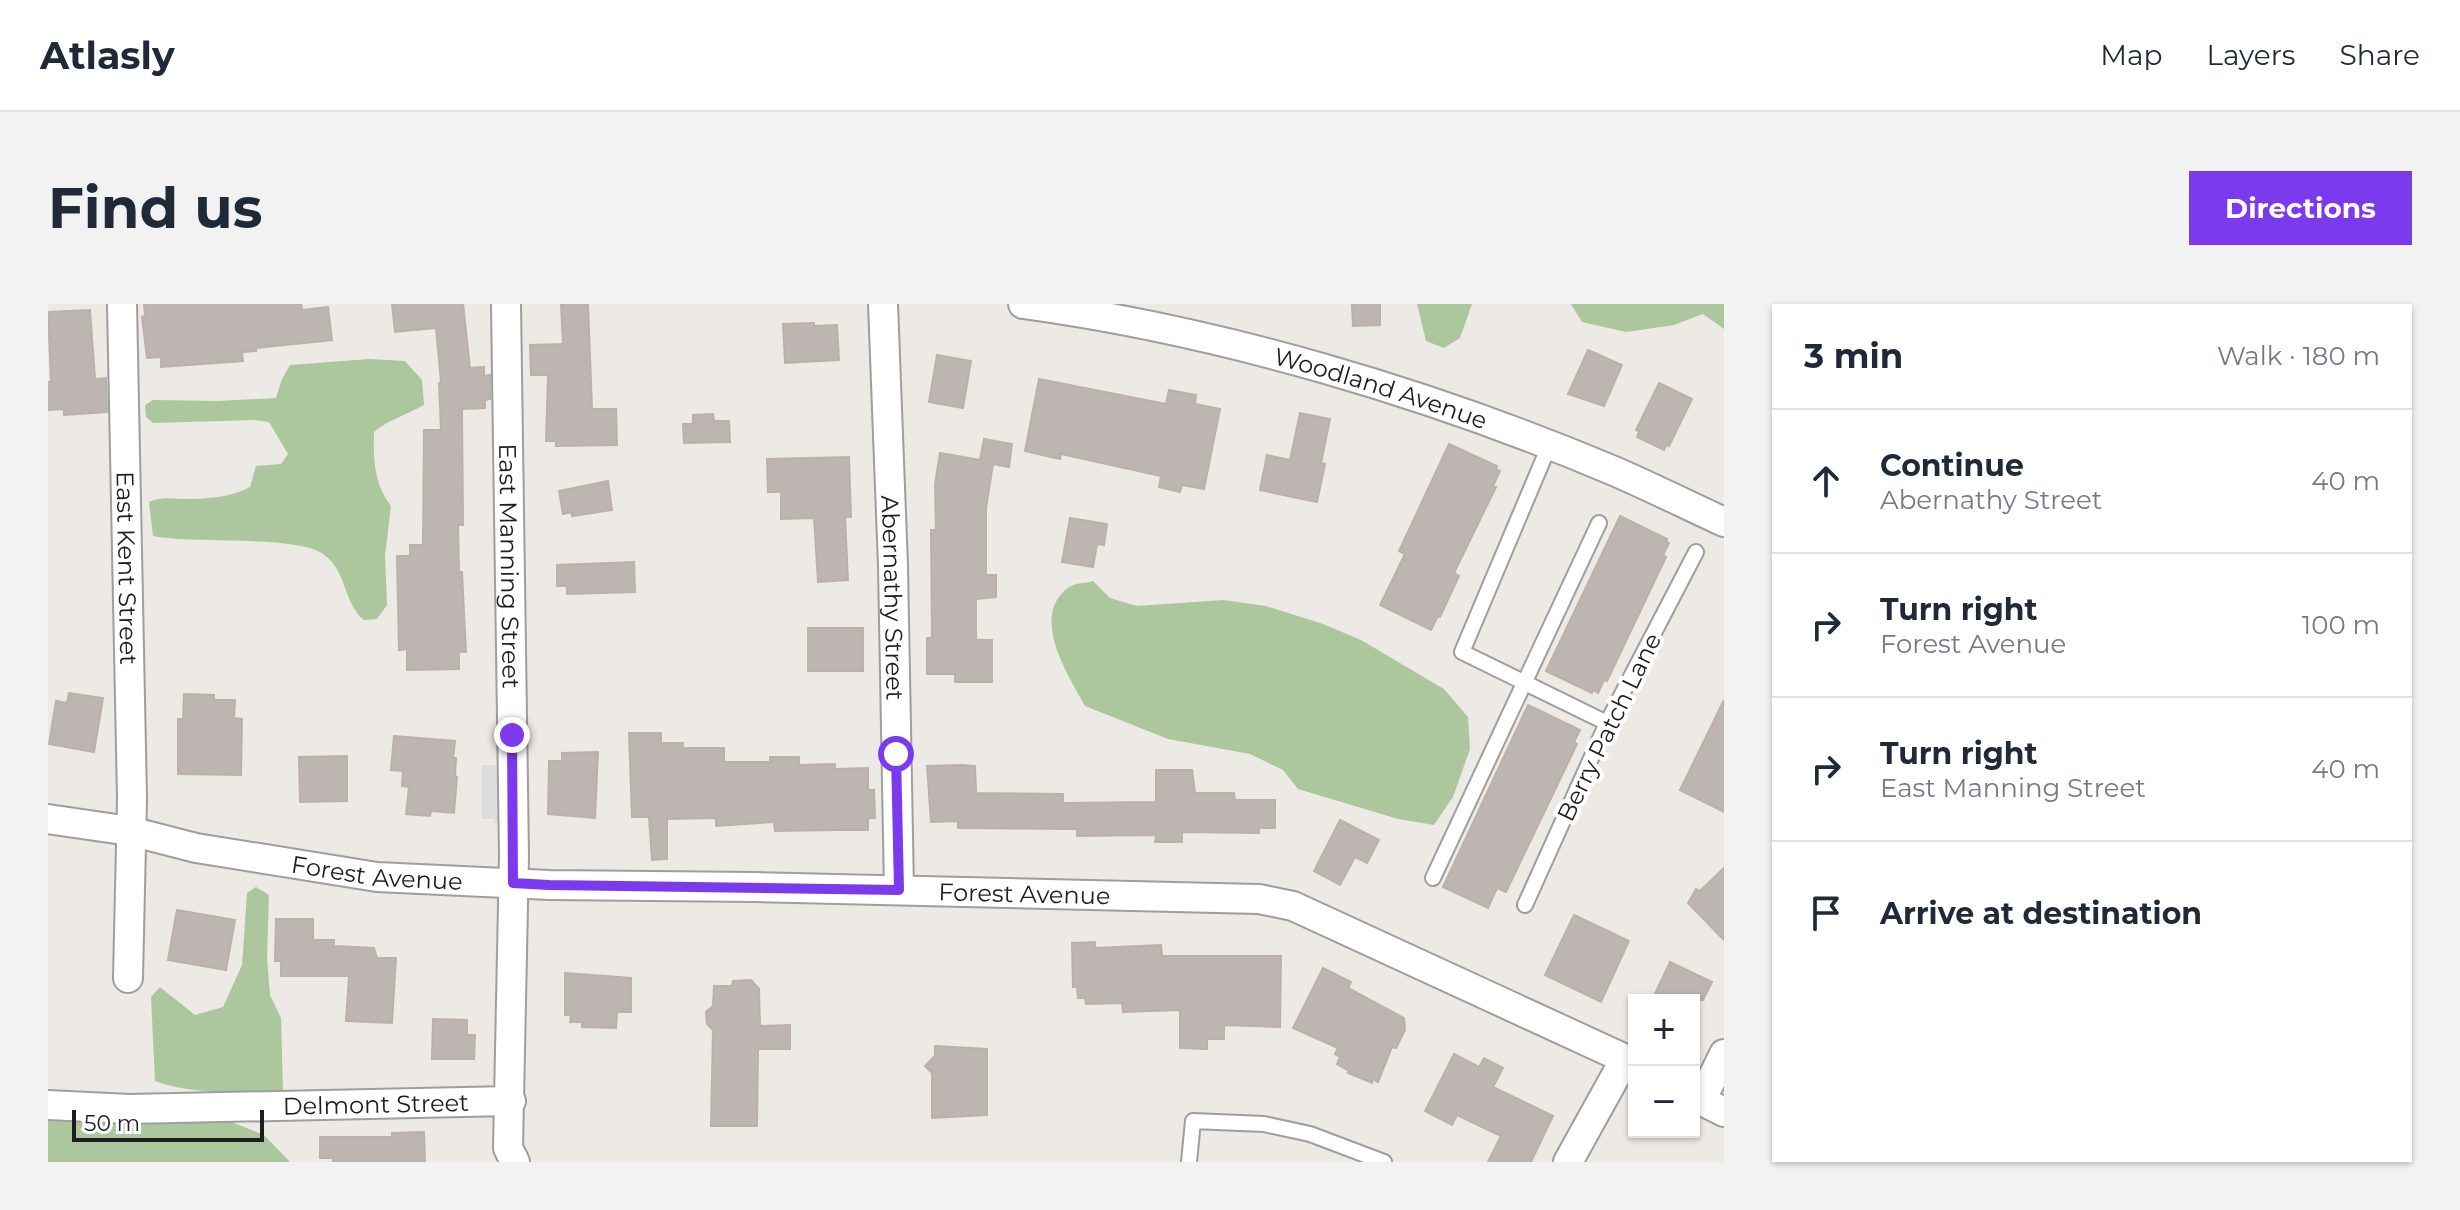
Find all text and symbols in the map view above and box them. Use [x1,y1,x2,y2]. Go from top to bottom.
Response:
text: Atlasly [40,32,175,79]
text: Map [2100,38,2163,72]
text: Layers [2207,38,2296,72]
text: Share [2340,38,2420,72]
button: Directions [2189,171,2412,245]
text: Find us [48,174,262,242]
text: 3 min [1804,335,1903,377]
text: Walk · 180 m [2217,340,2380,372]
street label: Woodland Avenue [1271,341,1491,435]
street label: East Manning Street [494,443,526,689]
text: Continue [1880,447,2024,484]
icon: ahead [1804,459,1848,503]
text: 40 m [2311,465,2380,497]
street label: East Kent Street [111,471,144,665]
text: Abernathy Street [1880,484,2102,516]
street label: Abernathy Street [876,495,910,701]
text: Turn right [1880,591,2037,628]
icon: right [1804,603,1848,647]
text: 100 m [2302,609,2380,641]
street label: Berry Patch Lane [1551,628,1667,826]
text: Forest Avenue [1880,628,2066,660]
route end [494,717,530,753]
text: Turn right [1880,735,2037,772]
route start [878,736,914,772]
icon: right [1804,747,1848,791]
text: 40 m [2311,753,2380,785]
text: East Manning Street [1880,772,2146,804]
street label: Forest Avenue [289,849,463,895]
street label: Forest Avenue [938,877,1111,910]
icon: arrive [1804,891,1848,935]
text: Arrive at destination [1880,895,2202,932]
map controls [1628,994,1700,1138]
button: + [1628,994,1700,1066]
button: − [1628,1066,1700,1138]
street label: Delmont Street [282,1087,469,1120]
scale bar [72,1106,264,1142]
text: 50 m [84,1110,140,1137]

